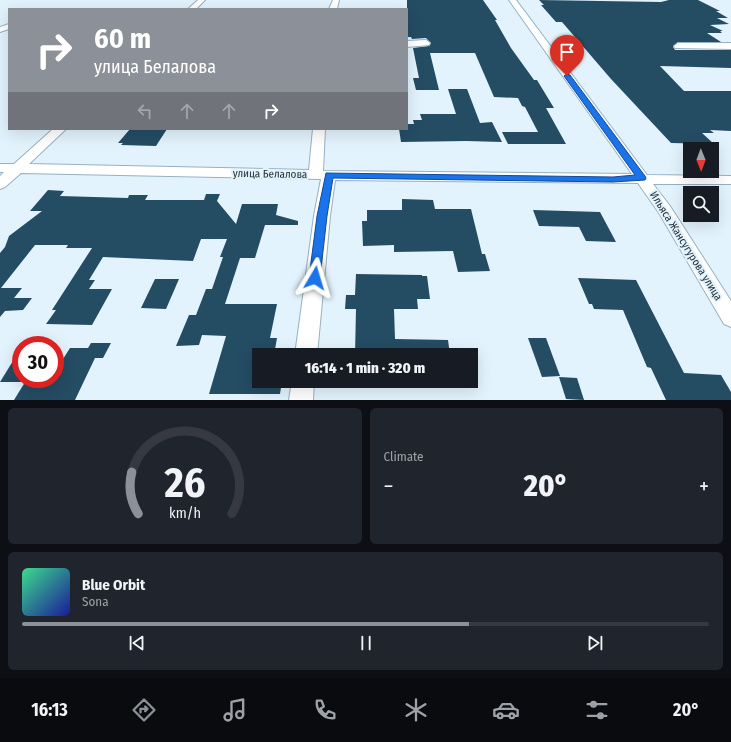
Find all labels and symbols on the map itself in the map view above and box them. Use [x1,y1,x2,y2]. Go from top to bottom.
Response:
pin [550,35,584,76]
north arrow [683,142,719,178]
street label: улица Белалова [233,167,307,181]
street label: Ильяса Жансугурова улица [647,189,725,303]
position arrow [294,257,336,299]
speed limit sign: 30 [12,336,64,388]

